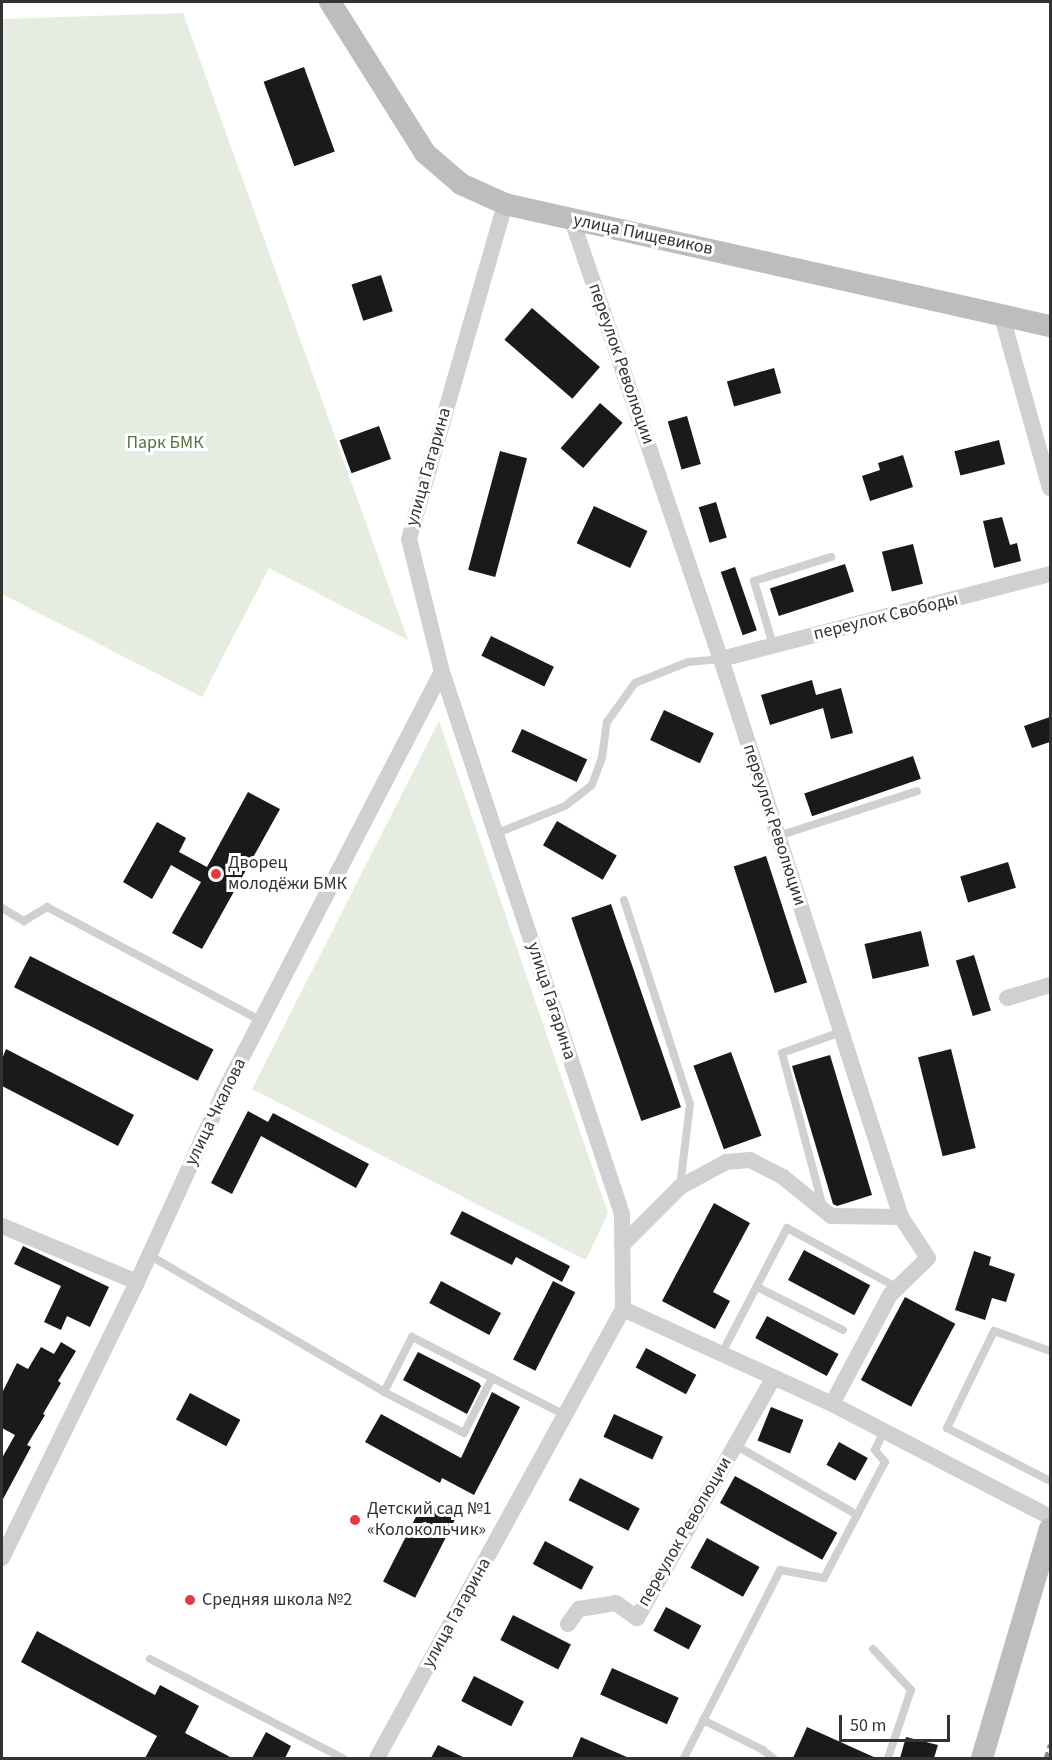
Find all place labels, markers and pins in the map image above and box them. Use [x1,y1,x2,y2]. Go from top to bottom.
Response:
place label: Дворец молодёжи БМК [228,853,347,896]
marker: Дворец молодёжи БМК [209,867,223,881]
place label: Детский сад №1 «Колокольчик» [367,1499,492,1541]
marker: Детский сад №1 «Колокольчик» [348,1513,362,1527]
place label: Средняя школа №2 [202,1589,352,1611]
marker: Средняя школа №2 [183,1593,197,1607]

